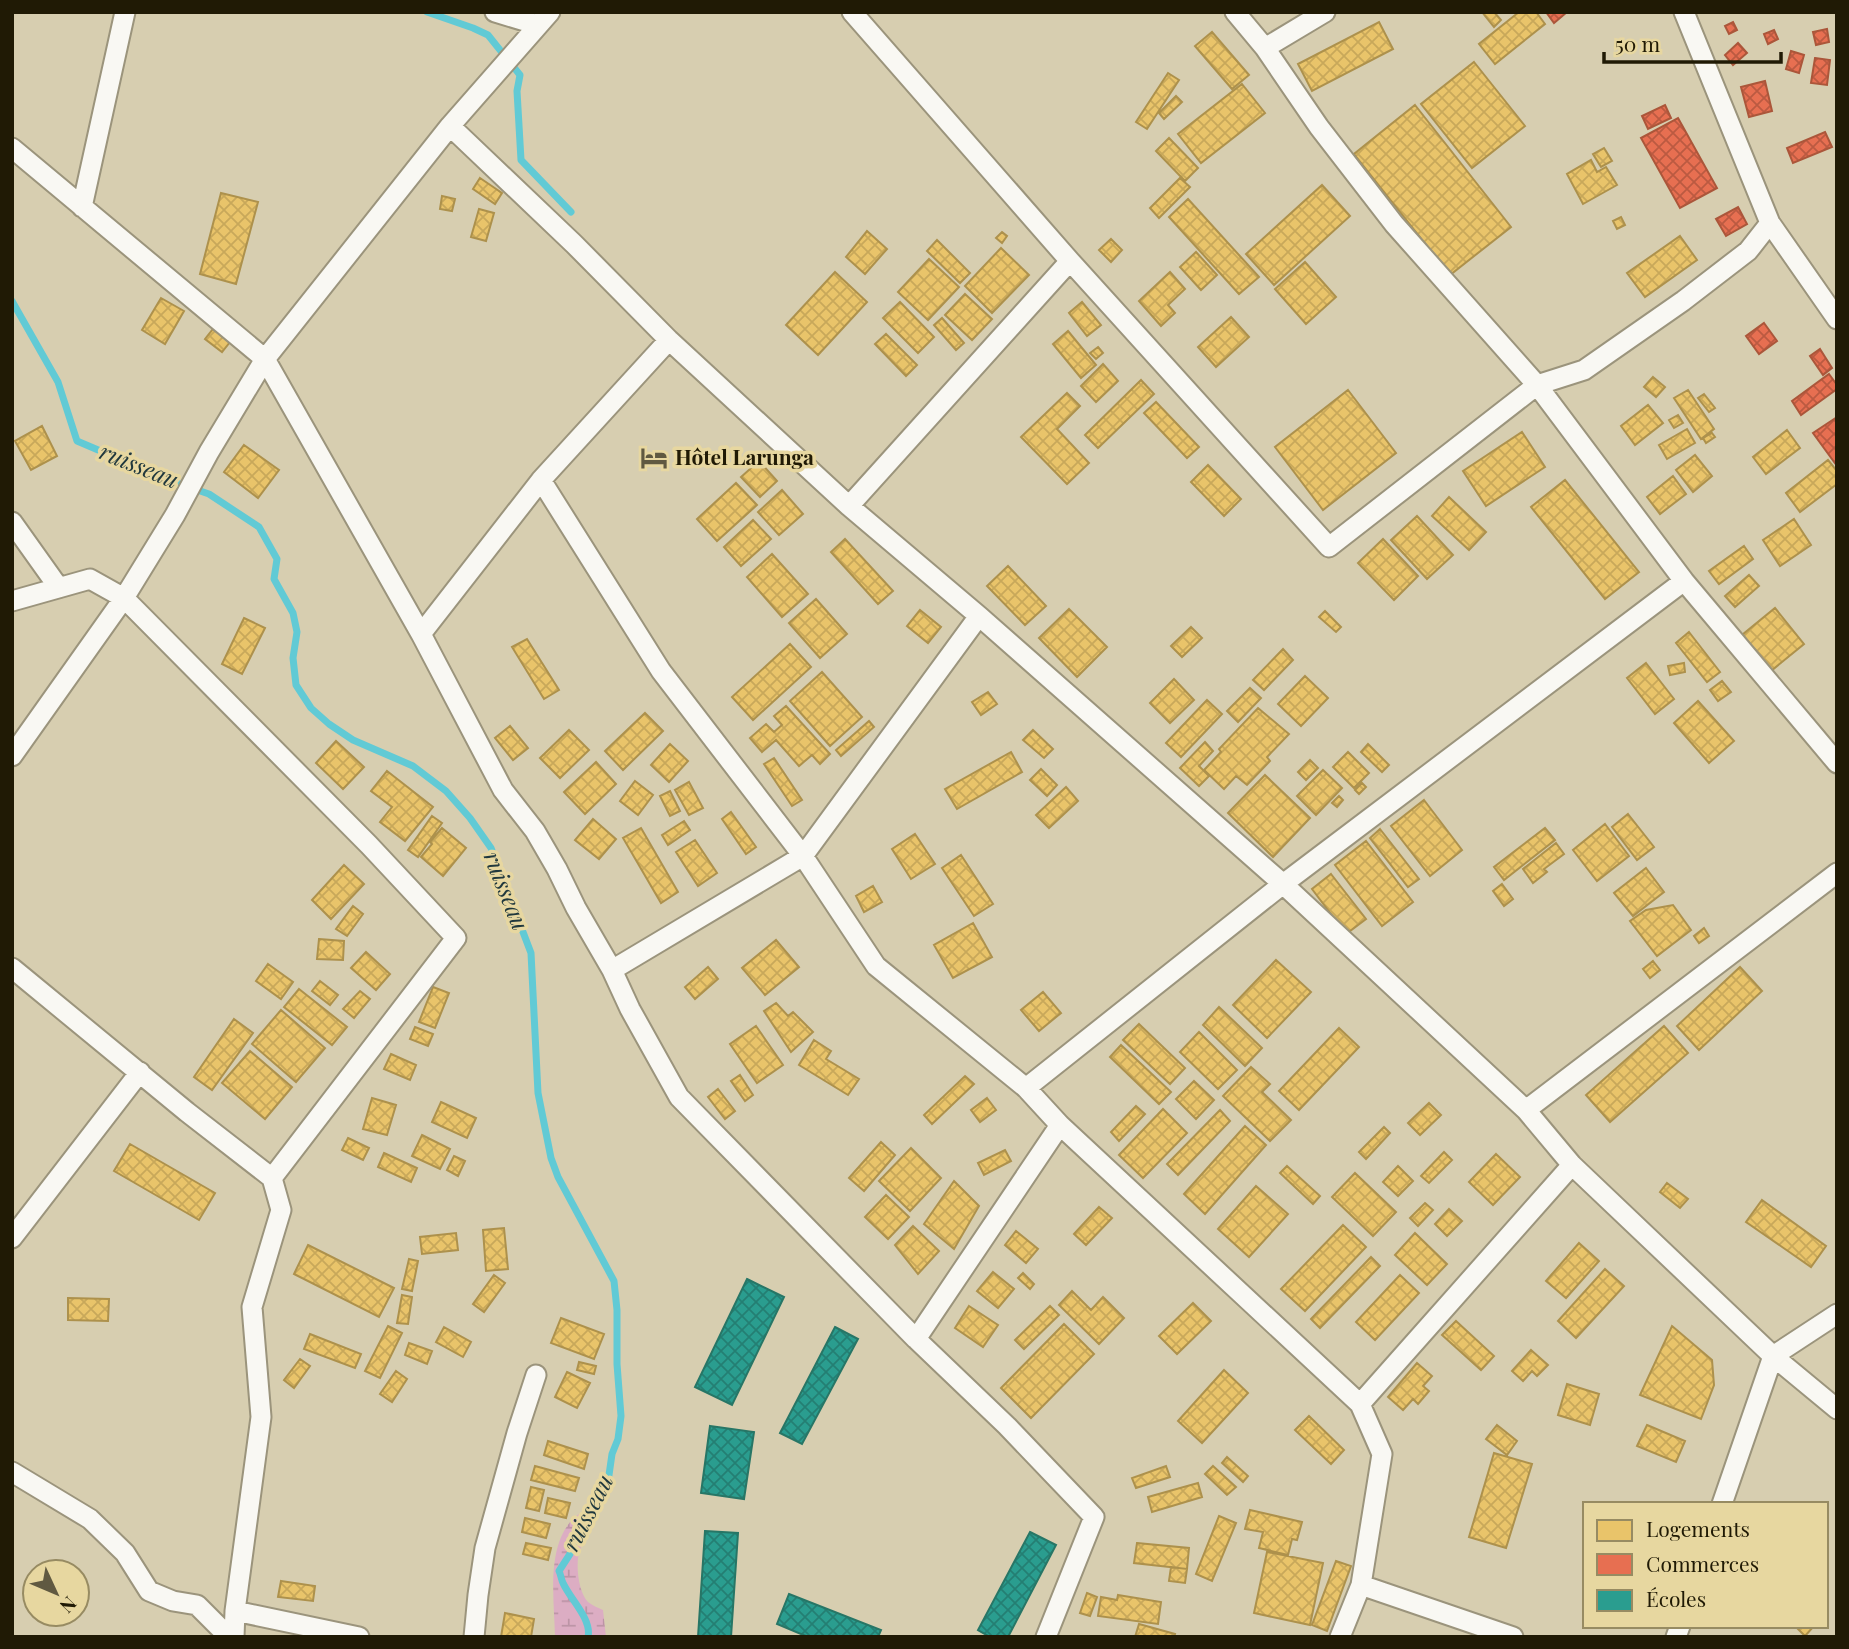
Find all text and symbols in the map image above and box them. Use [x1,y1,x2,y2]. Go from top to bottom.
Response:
scale bar [1604,21,1781,65]
text: 50 m [1615,29,1661,57]
water label: ruisseau [96,435,183,494]
place label: Hôtel Larunga [675,442,814,470]
hotel icon: Hôtel Larunga [639,443,669,473]
water label: ruisseau [478,847,537,934]
water label: ruisseau [554,1469,619,1556]
legend [1583,1502,1828,1628]
text: Logements [1646,1514,1750,1542]
text: Commerces [1646,1549,1759,1577]
north arrow [21,1558,91,1628]
text: Écoles [1646,1584,1706,1612]
text: N [55,1592,83,1620]

